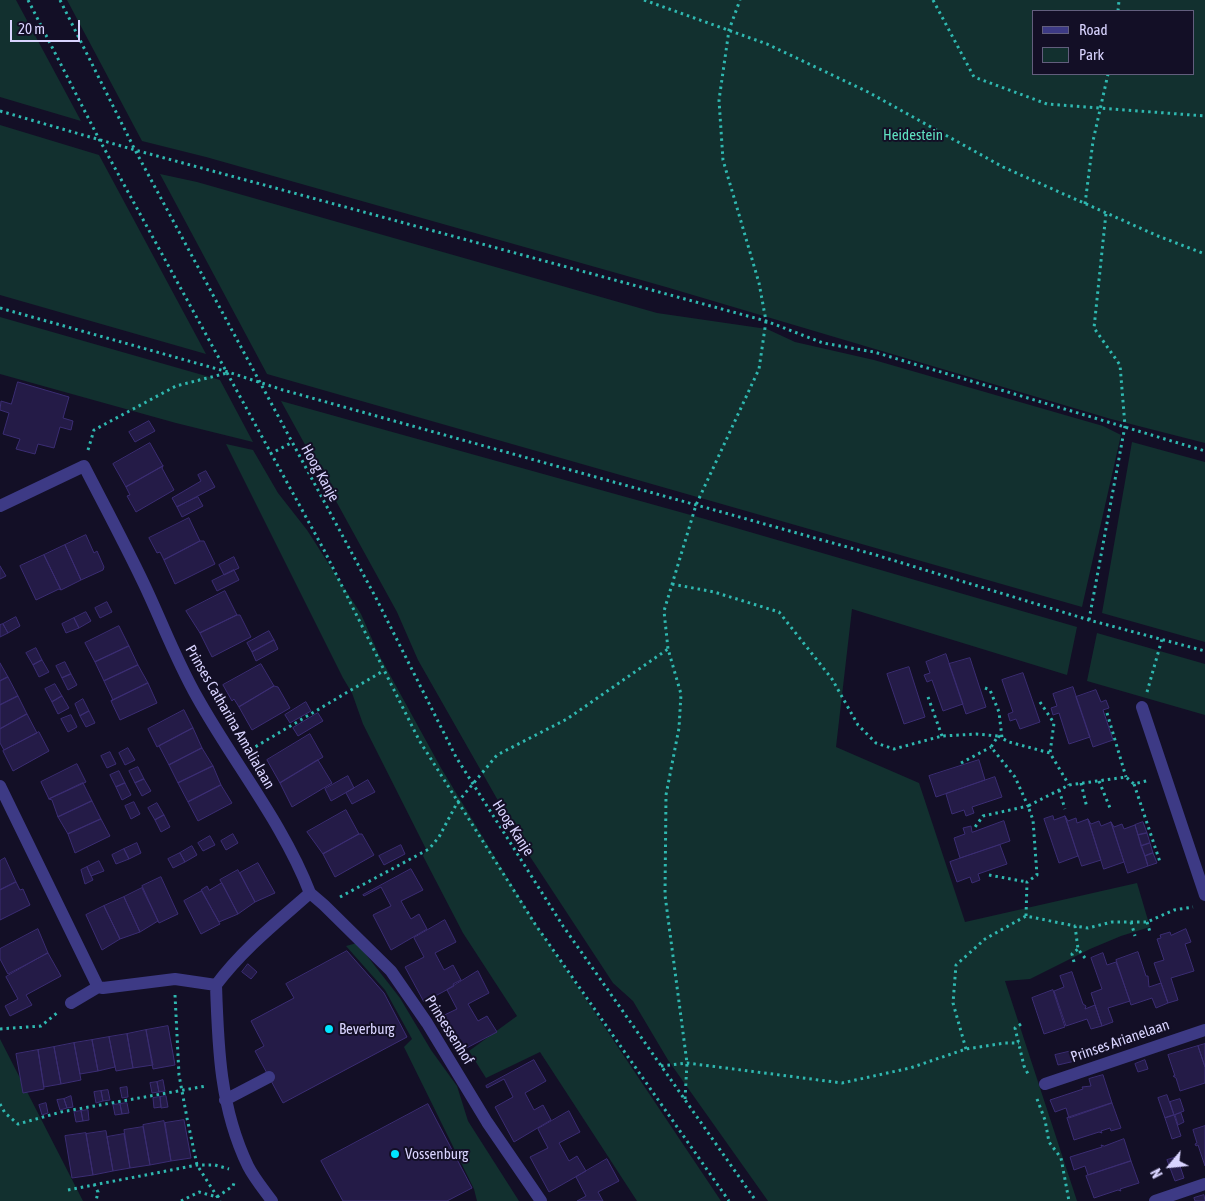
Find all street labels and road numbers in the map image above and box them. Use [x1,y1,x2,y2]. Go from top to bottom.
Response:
street label: Hoog Kanje [297,441,343,505]
street label: Prinses Catharina Amalialaan [181,642,279,792]
street label: Hoog Kanje [488,797,538,859]
street label: Prinsessenhof [421,992,477,1068]
street label: Prinses Arianelaan [1068,1016,1172,1066]

